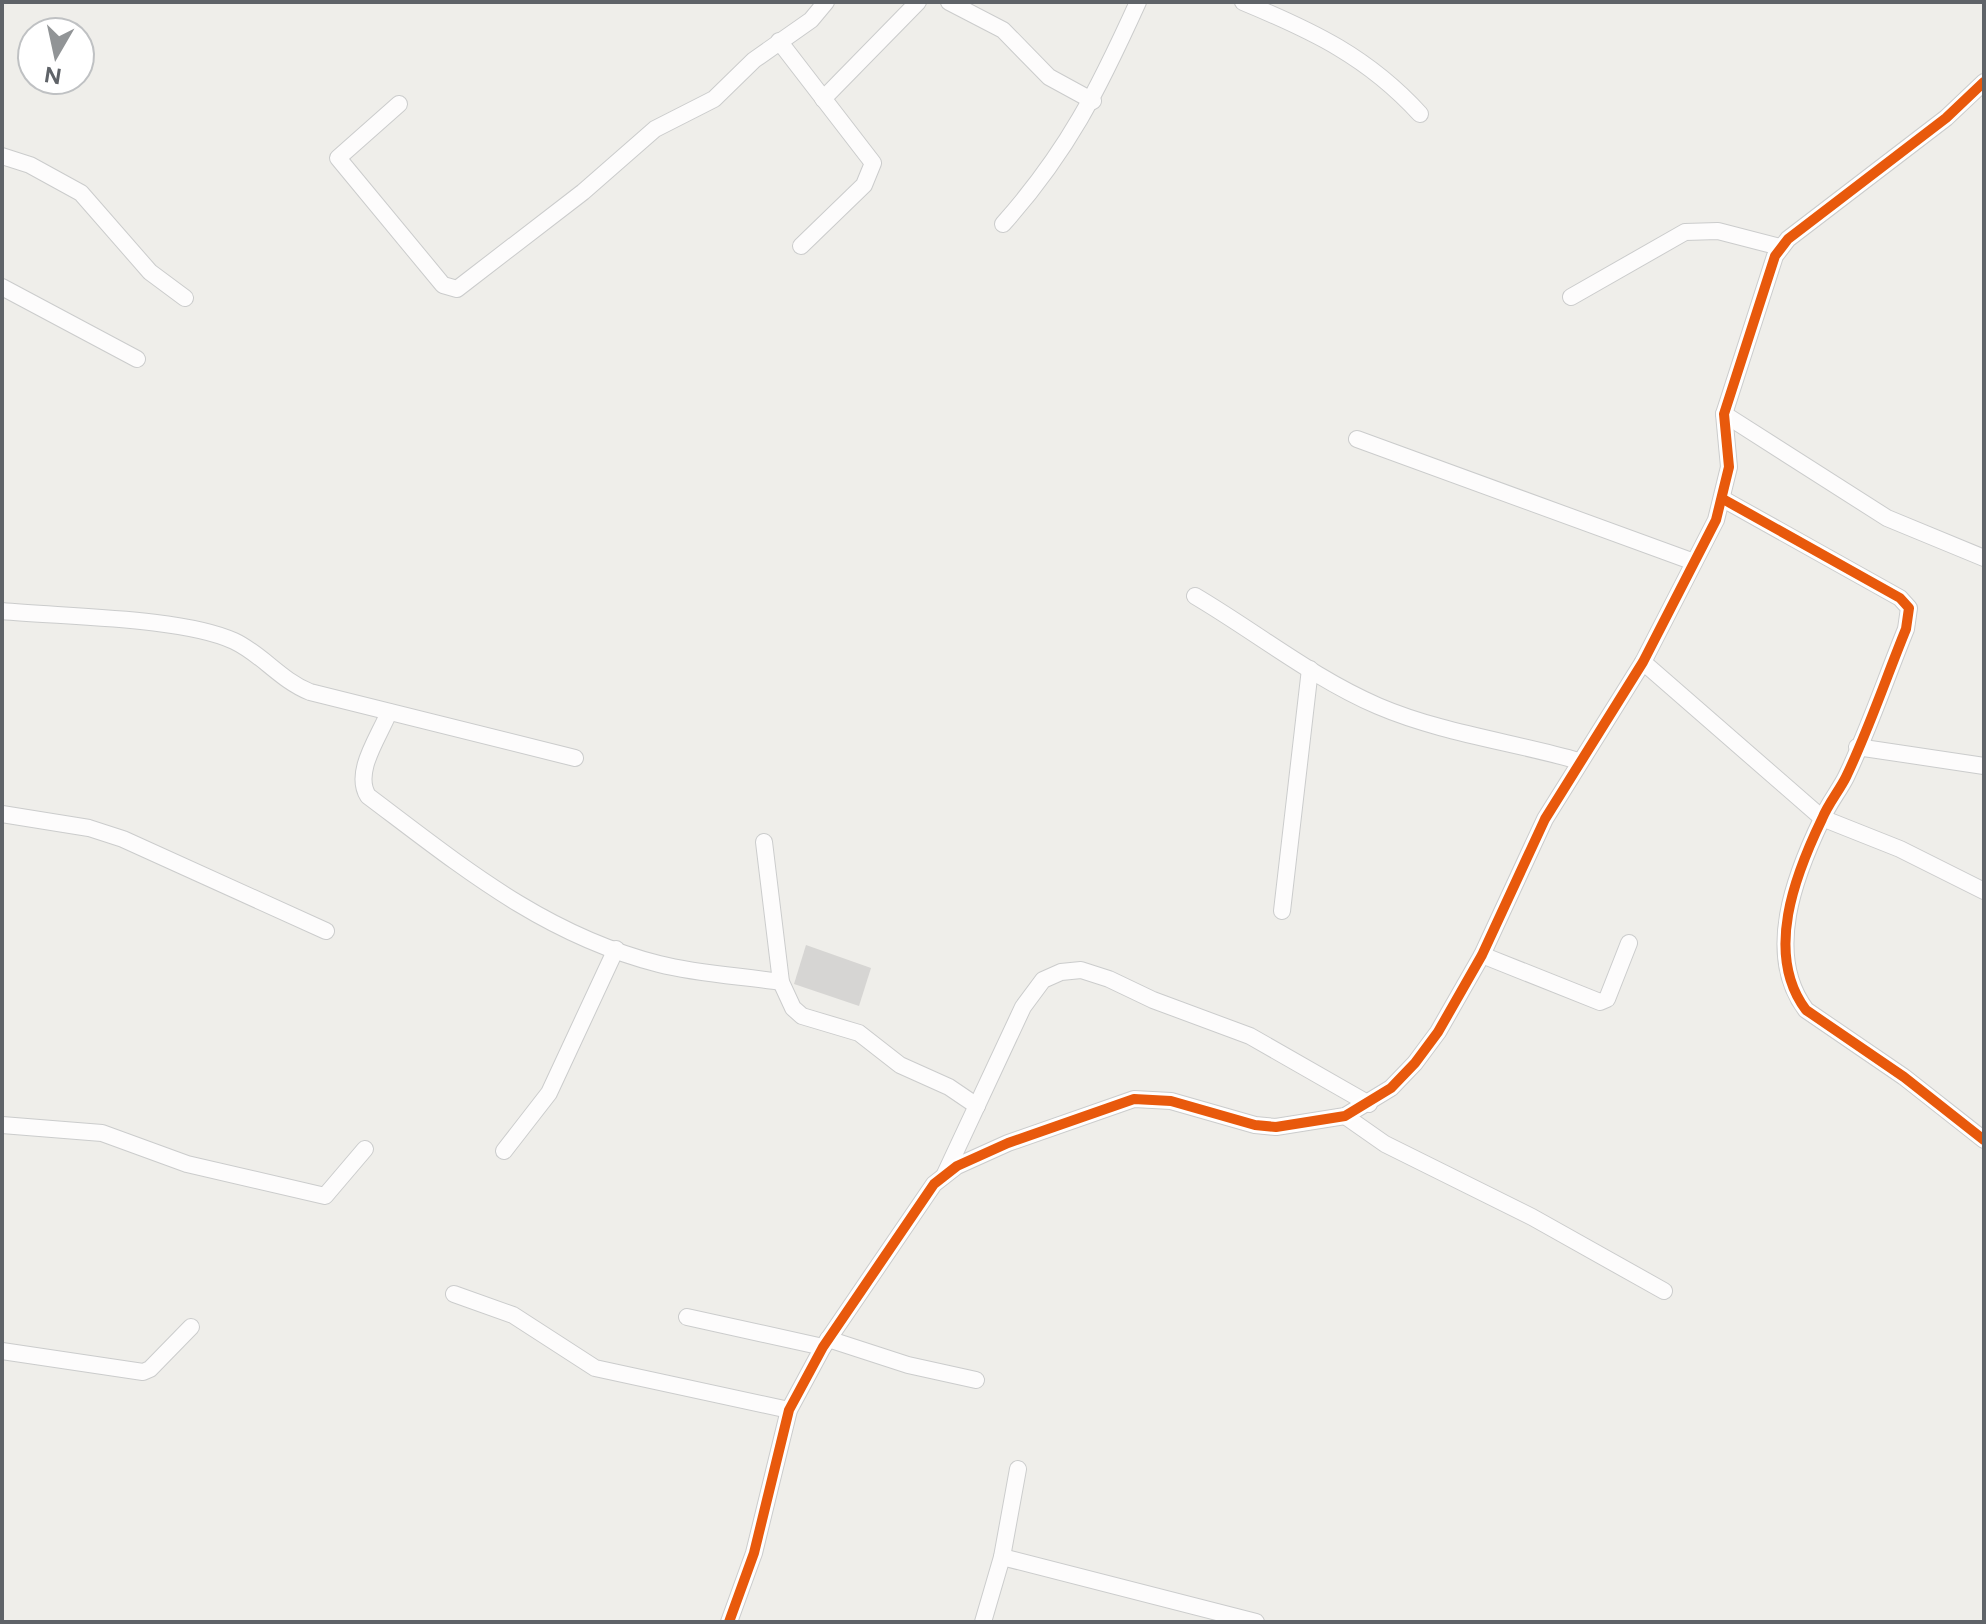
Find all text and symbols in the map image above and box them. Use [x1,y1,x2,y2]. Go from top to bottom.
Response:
north arrow [16,16,96,96]
text: N [42,61,63,90]

